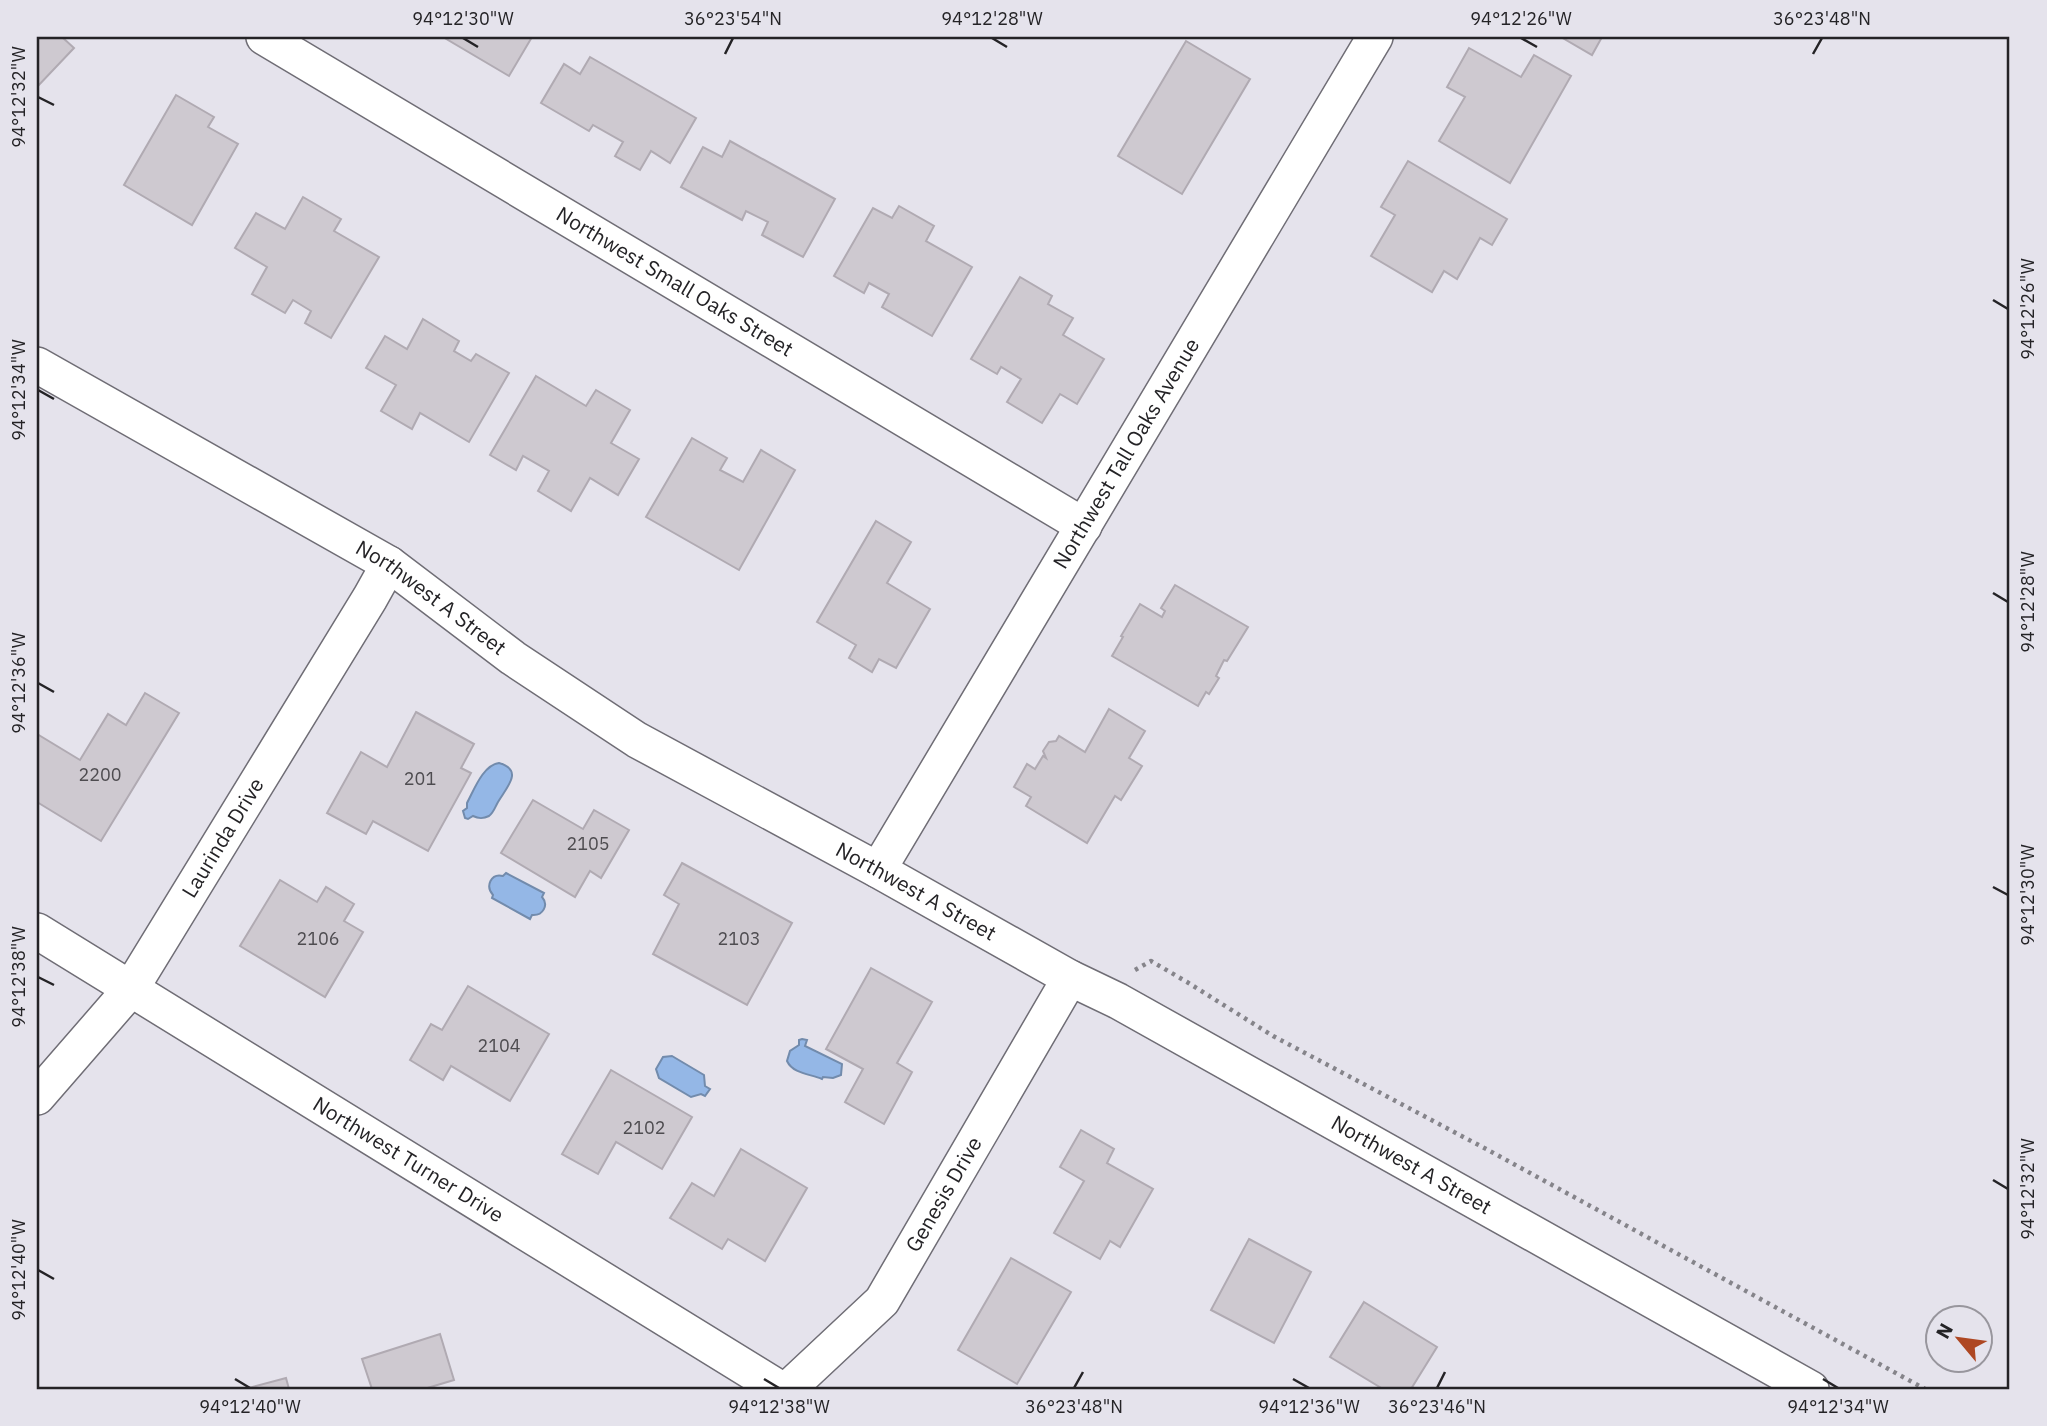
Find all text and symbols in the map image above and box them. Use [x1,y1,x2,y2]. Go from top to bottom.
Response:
text: 94°12'30"W [412,7,514,30]
text: 36°23'54"N [684,7,782,30]
text: 94°12'28"W [941,7,1043,30]
text: 94°12'26"W [1470,7,1572,30]
text: 36°23'48"N [1773,7,1871,30]
text: 94°12'32"W [7,46,30,148]
street label: Northwest Small Oaks Street [551,199,799,363]
text: 94°12'26"W [2016,258,2039,360]
street label: Northwest Tall Oaks Avenue [1046,332,1205,574]
text: 94°12'34"W [7,339,30,441]
street label: Northwest A Street [351,533,512,661]
text: 94°12'28"W [2016,551,2039,653]
text: 94°12'36"W [7,632,30,734]
house number: 2200 [78,763,122,786]
house number: 201 [404,767,436,790]
street label: Laurinda Drive [175,772,270,903]
house number: 2105 [566,832,610,855]
street label: Northwest A Street [831,835,1002,947]
text: 94°12'30"W [2016,844,2039,946]
text: 94°12'38"W [7,926,30,1028]
house number: 2106 [296,927,340,950]
house number: 2103 [717,927,761,950]
house number: 2104 [477,1034,521,1057]
street label: Northwest Turner Drive [308,1090,509,1228]
street label: Northwest A Street [1326,1108,1497,1220]
house number: 2102 [622,1116,666,1139]
street label: Genesis Drive [899,1131,988,1257]
text: 94°12'32"W [2016,1138,2039,1240]
text: 94°12'40"W [7,1219,30,1321]
north arrow [1924,1304,1994,1374]
text: N [1930,1319,1958,1343]
text: 94°12'40"W [199,1395,301,1418]
text: 94°12'38"W [728,1395,830,1418]
text: 36°23'48"N [1025,1395,1123,1418]
text: 94°12'36"W [1258,1395,1360,1418]
text: 36°23'46"N [1388,1395,1486,1418]
text: 94°12'34"W [1787,1395,1889,1418]

